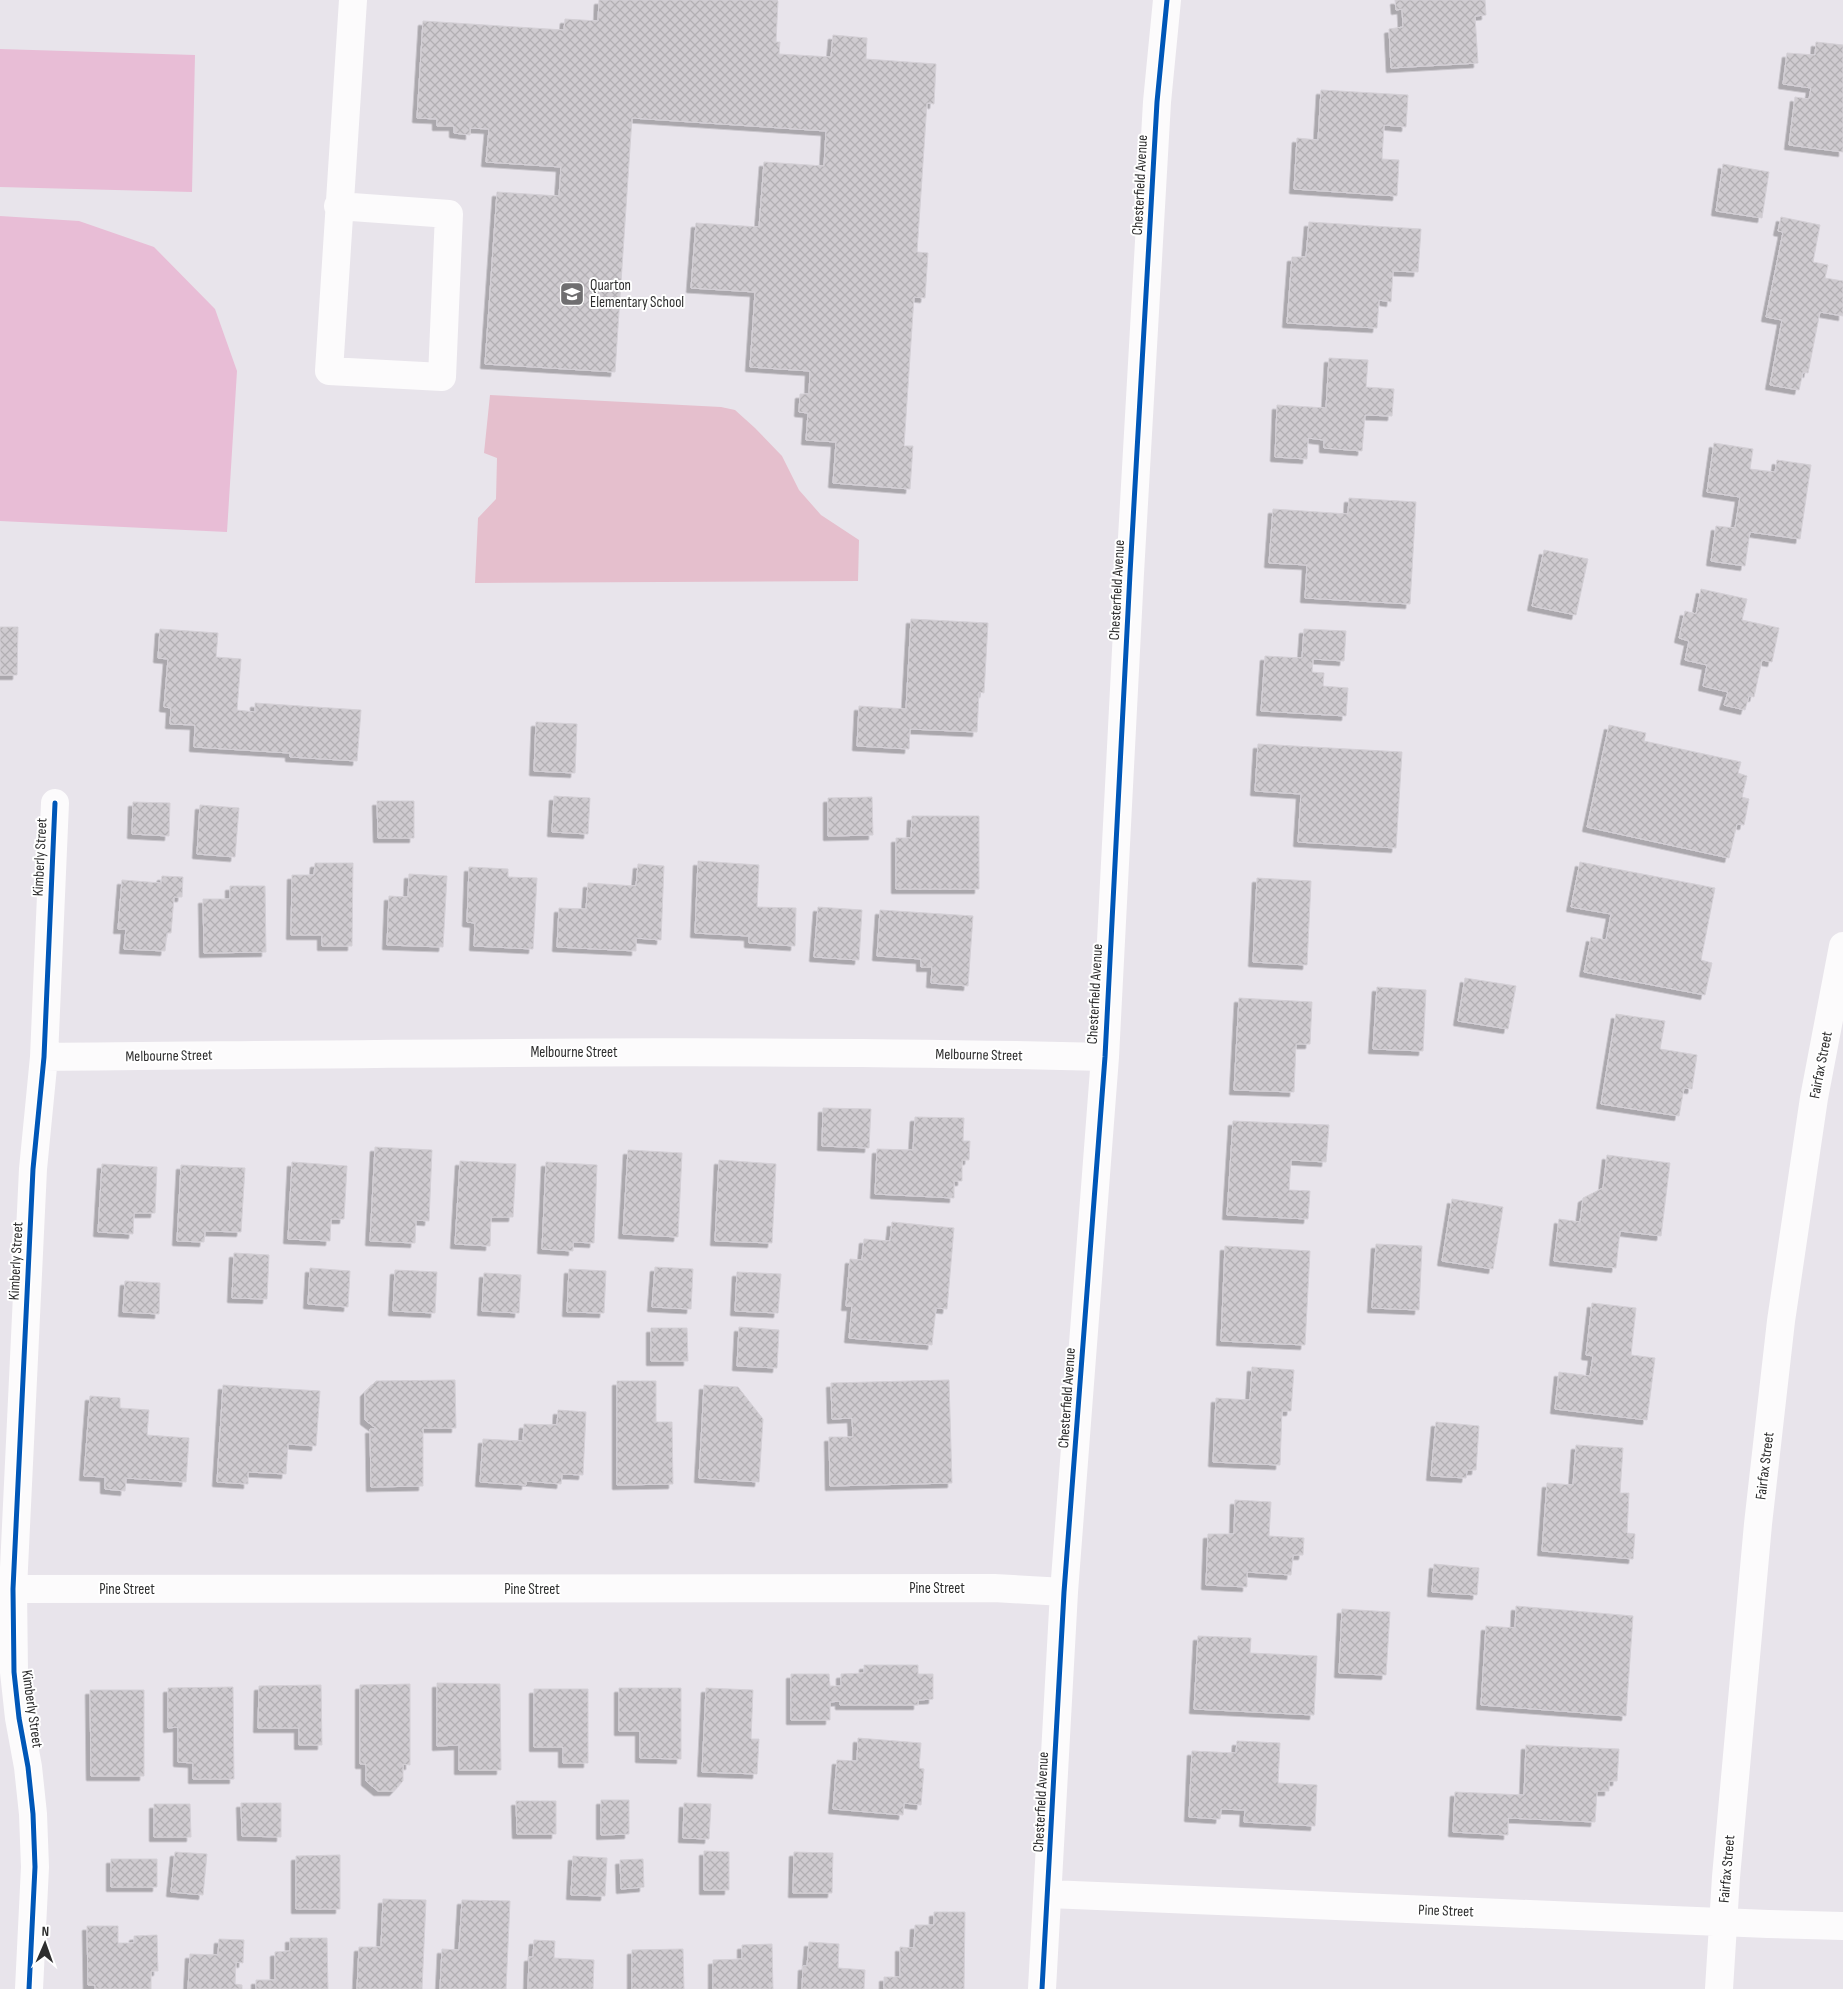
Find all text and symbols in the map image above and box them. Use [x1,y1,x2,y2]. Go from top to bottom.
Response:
street label: Chesterfield Avenue [1128,134,1152,236]
place label: Quarton Elementary School [590,276,684,312]
school or university icon: Quarton Elementary School [559,281,585,307]
street label: Chesterfield Avenue [1105,539,1129,641]
street label: Kimberly Street [28,817,52,897]
street label: Chesterfield Avenue [1083,943,1107,1045]
street label: Fairfax Street [1805,1029,1837,1100]
street label: Melbourne Street [530,1043,618,1062]
street label: Melbourne Street [935,1045,1023,1065]
street label: Melbourne Street [125,1046,213,1066]
street label: Kimberly Street [4,1221,28,1301]
street label: Chesterfield Avenue [1054,1347,1080,1449]
street label: Fairfax Street [1751,1431,1779,1501]
street label: Pine Street [909,1579,965,1598]
street label: Pine Street [99,1580,155,1599]
street label: Pine Street [504,1580,560,1599]
street label: Kimberly Street [17,1669,47,1750]
street label: Chesterfield Avenue [1029,1751,1053,1853]
street label: Fairfax Street [1715,1834,1739,1904]
street label: Pine Street [1418,1901,1475,1921]
north arrow [20,1919,70,1969]
text: N [41,1923,49,1940]

